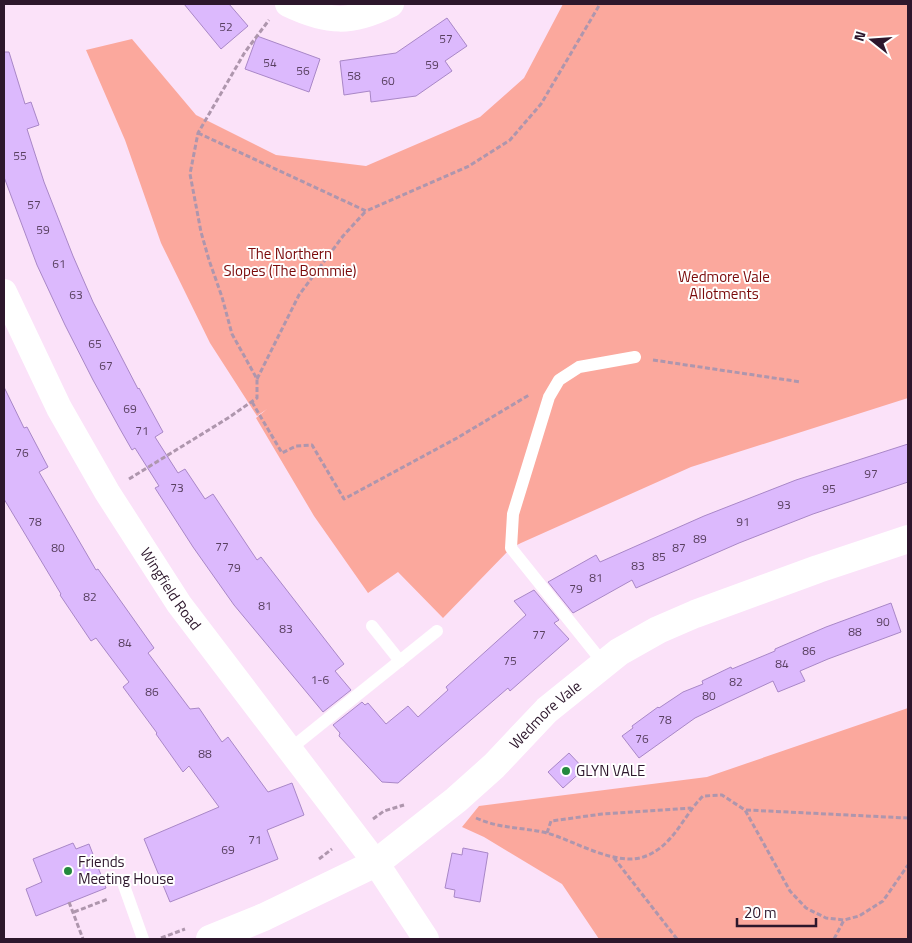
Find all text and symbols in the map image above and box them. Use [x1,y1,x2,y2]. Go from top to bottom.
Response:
north arrow [847,15,897,65]
house number: 52 [219,17,233,36]
text: N [848,28,871,44]
house number: 57 [439,29,453,48]
house number: 54 [263,53,277,72]
house number: 59 [425,55,439,74]
house number: 56 [296,61,310,80]
house number: 58 [347,66,361,85]
house number: 60 [381,71,395,90]
house number: 55 [13,146,27,165]
house number: 57 [27,195,41,214]
house number: 59 [36,220,50,239]
park label: The Northern Slopes (The Bommie) [223,242,357,282]
house number: 61 [52,254,66,273]
park label: Wedmore Vale Allotments [678,265,770,305]
house number: 63 [69,285,83,304]
house number: 65 [88,334,102,353]
house number: 67 [99,356,113,375]
house number: 69 [123,399,137,418]
house number: 71 [135,421,149,440]
house number: 76 [15,443,29,462]
house number: 97 [864,464,878,483]
house number: 73 [170,478,184,497]
house number: 95 [822,479,836,498]
house number: 93 [777,495,791,514]
house number: 78 [28,512,42,531]
house number: 91 [736,512,750,531]
house number: 89 [693,529,707,548]
house number: 77 [215,537,229,556]
house number: 80 [51,538,65,557]
house number: 87 [672,538,686,557]
street label: Wingfield Road [135,543,207,635]
house number: 85 [652,547,666,566]
house number: 83 [631,556,645,575]
house number: 79 [227,558,241,577]
house number: 81 [589,568,603,587]
house number: 79 [569,579,583,598]
house number: 82 [83,587,97,606]
house number: 81 [258,596,272,615]
house number: 90 [876,612,890,631]
house number: 83 [279,619,293,638]
house number: 88 [848,622,862,641]
house number: 77 [532,625,546,644]
house number: 84 [118,633,132,652]
house number: 86 [802,641,816,660]
house number: 75 [503,651,517,670]
house number: 84 [775,654,789,673]
house number: 1-6 [311,670,330,689]
house number: 82 [729,672,743,691]
street label: Wedmore Vale [504,675,586,754]
house number: 86 [145,682,159,701]
house number: 80 [702,686,716,705]
house number: 78 [658,710,672,729]
house number: 76 [635,729,649,748]
house number: 88 [198,744,212,763]
place label: GLYN VALE [576,759,645,782]
marker: GLYN VALE [560,765,572,777]
house number: 71 [248,830,262,849]
house number: 69 [221,840,235,859]
place label: Friends Meeting House [78,850,174,890]
marker: Friends Meeting House [62,865,74,877]
scale bar [737,896,816,928]
text: 20 m [744,901,777,924]

